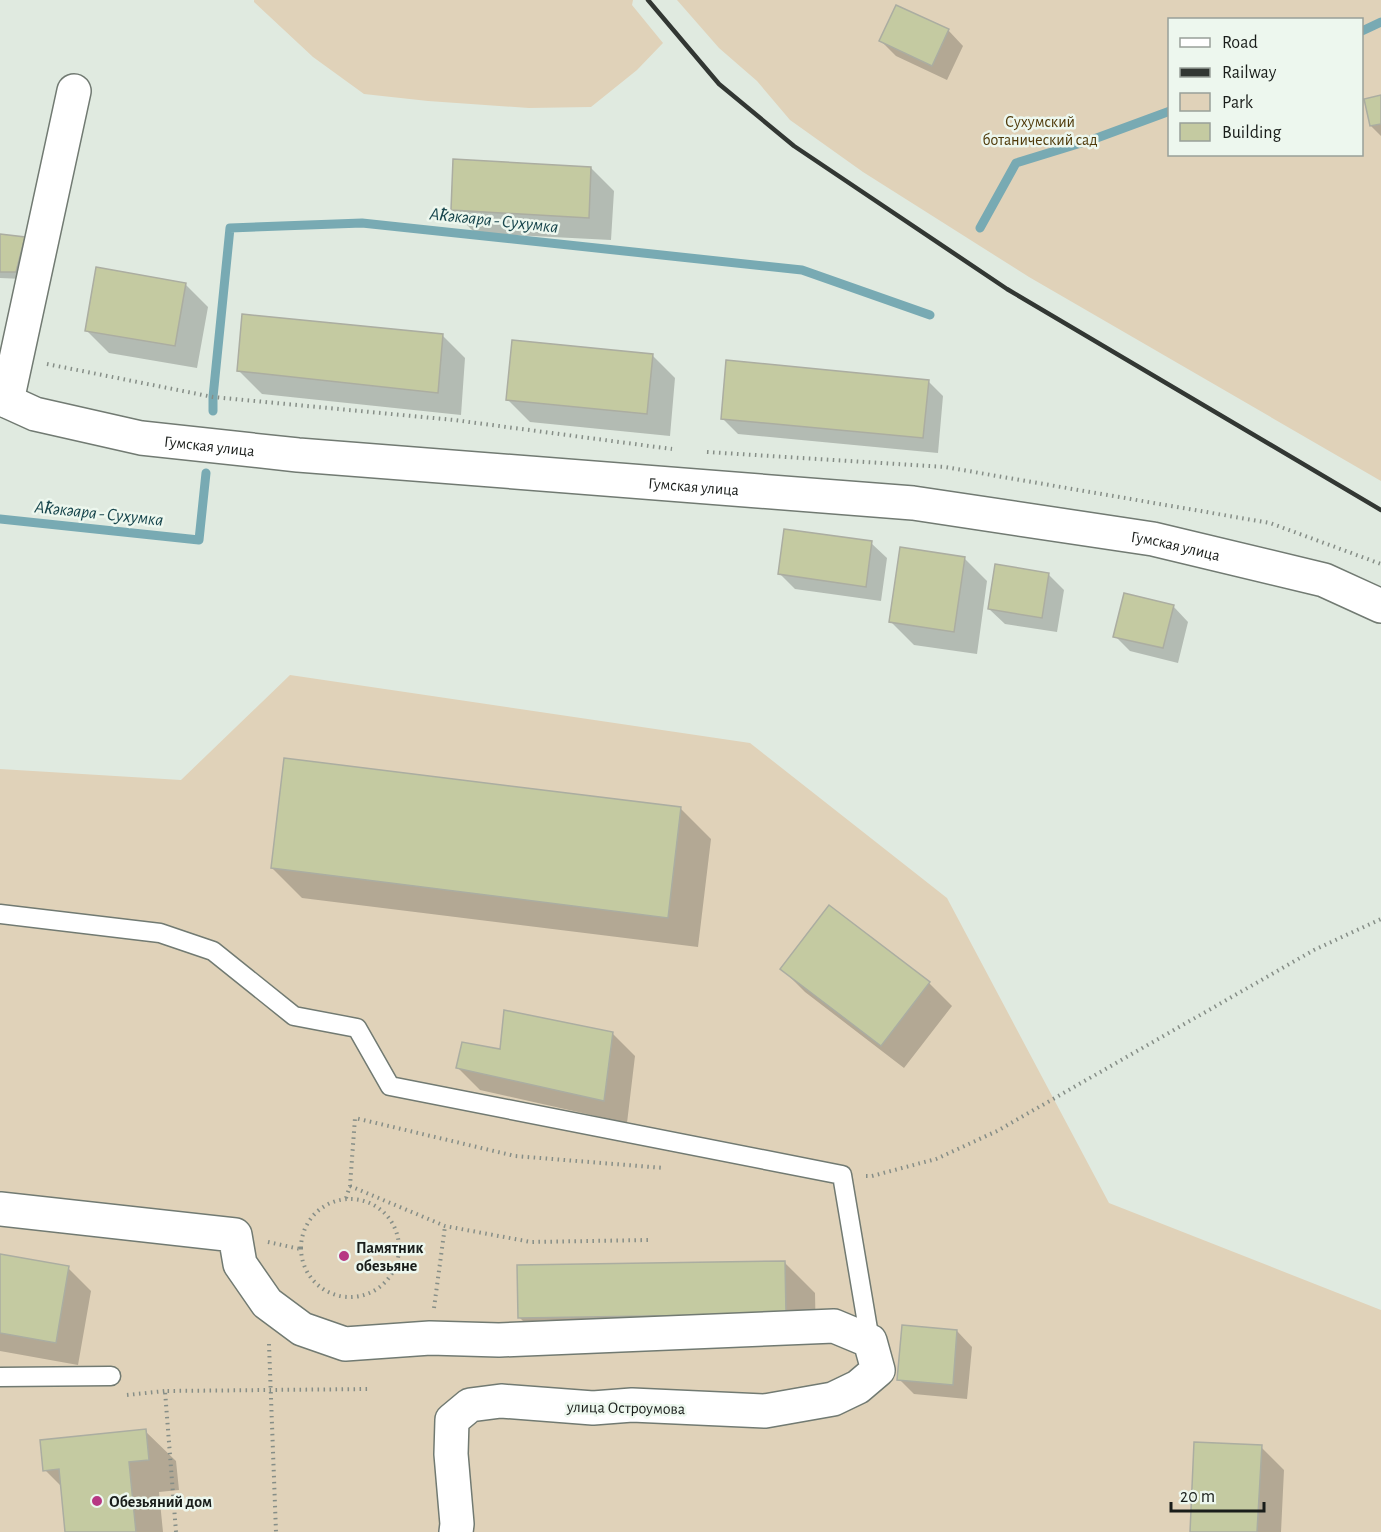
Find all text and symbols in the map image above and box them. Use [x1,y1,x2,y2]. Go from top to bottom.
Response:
legend [1168,18,1363,156]
text: Road [1222,34,1258,52]
text: Railway [1222,64,1277,82]
text: Park [1222,94,1254,112]
park label: Сухумский ботанический сад [983,114,1097,148]
text: Building [1222,124,1282,142]
water label: Аҟәкәара - Сухумка [428,205,559,237]
street label: Гумская улица [163,434,255,459]
street label: Гумская улица [648,475,740,498]
water label: Аҟәкәара - Сухумка [33,498,164,530]
street label: Гумская улица [1130,529,1222,564]
place label: Памятник обезьяне [356,1240,423,1274]
marker: Памятник обезьяне [337,1249,351,1263]
street label: улица Остроумова [566,1399,685,1418]
scale bar [1171,1475,1264,1513]
text: 20 m [1180,1488,1215,1506]
marker: Обезьяний дом [90,1494,104,1508]
place label: Обезьяний дом [109,1494,212,1510]

